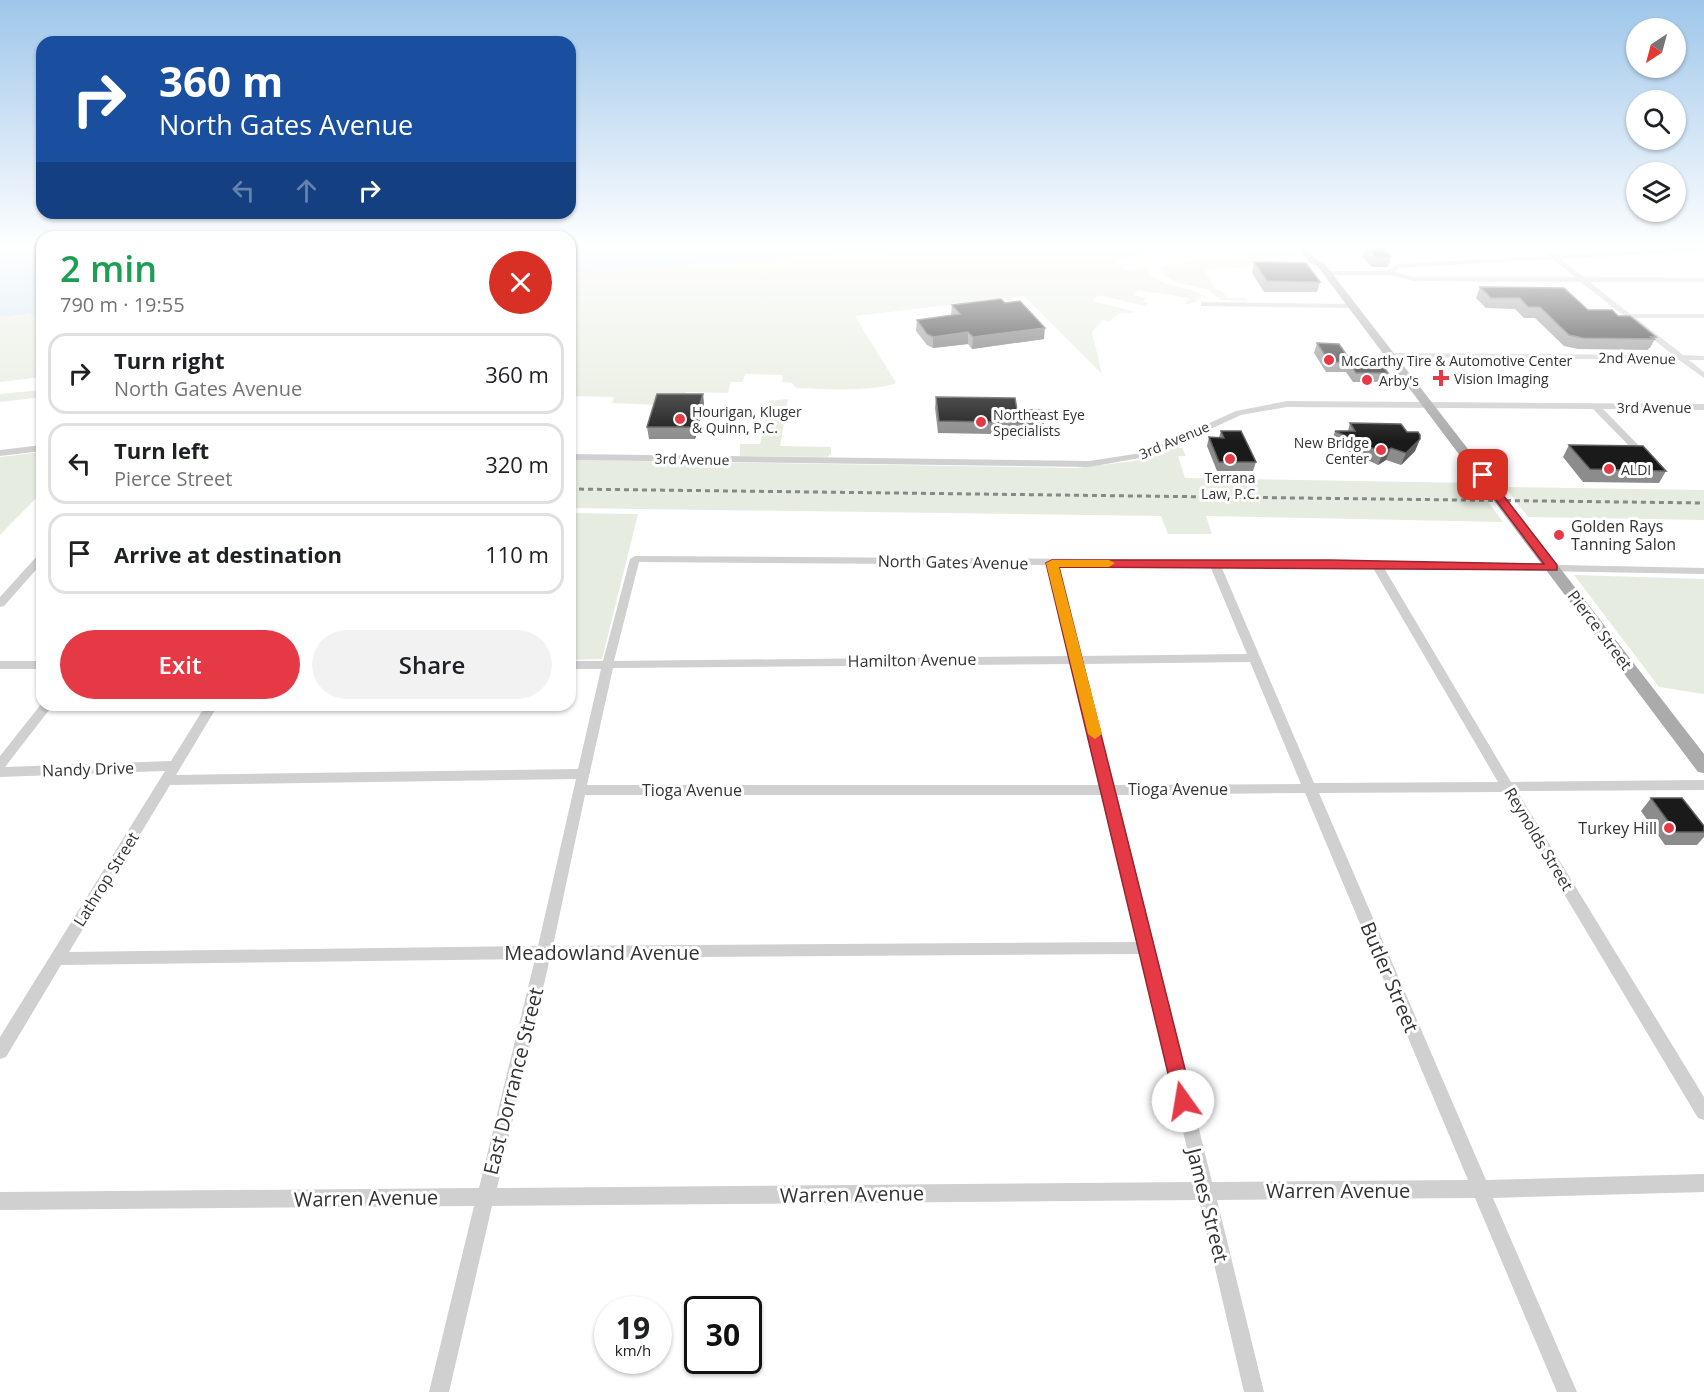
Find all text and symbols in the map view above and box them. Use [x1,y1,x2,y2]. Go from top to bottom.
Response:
north arrow [1626,18,1686,78]
map controls [1626,18,1686,222]
text: 360 m [159,52,283,109]
icon: right [60,60,138,138]
button: search [1626,90,1686,150]
text: North Gates Avenue [159,106,413,143]
button: layers [1626,162,1686,222]
icon: left [227,174,260,207]
icon: ahead [290,174,323,207]
icon: right [353,174,386,207]
text: 2 min [60,244,157,293]
button: close [489,251,552,314]
text: 790 m · 19:55 [60,291,185,318]
text: Turn right [114,345,225,375]
street label: 2nd Avenue [1598,348,1676,368]
place label: McCarthy Tire & Automotive Center [1341,351,1573,370]
marker: McCarthy Tire & Automotive Center [1322,353,1336,367]
icon: right [63,357,96,390]
text: 360 m [485,359,549,389]
marker: Vision Imaging [1432,369,1450,387]
place label: Vision Imaging [1454,369,1549,388]
place label: Arby's [1379,371,1419,390]
marker: Arby's [1360,373,1374,387]
text: North Gates Avenue [114,375,302,402]
street label: 3rd Avenue [1617,398,1691,417]
place label: Hourigan, Kluger & Quinn, P.C. [692,402,802,437]
place label: Northeast Eye Specialists [993,405,1085,440]
marker: Hourigan, Kluger & Quinn, P.C. [673,412,687,426]
marker: Northeast Eye Specialists [974,415,988,429]
street label: 3rd Avenue [1136,417,1212,463]
place label: New Bridge Center [1294,433,1369,468]
text: Turn left [114,435,209,465]
marker: New Bridge Center [1374,443,1388,457]
icon: left [63,447,96,480]
text: 320 m [485,449,549,479]
street label: 3rd Avenue [655,449,730,469]
pin [1457,449,1508,500]
marker: Terrana Law, P.C. [1223,452,1237,466]
icon: arrive [1466,458,1499,491]
place label: ALDI [1621,460,1651,479]
marker: ALDI [1602,462,1616,476]
text: Pierce Street [114,465,232,492]
place label: Terrana Law, P.C. [1201,468,1259,503]
place label: Golden Rays Tanning Salon [1571,515,1676,555]
marker: Golden Rays Tanning Salon [1552,528,1566,542]
icon: arrive [63,537,96,570]
text: Arrive at destination [114,539,342,569]
text: 110 m [485,539,549,569]
street label: North Gates Avenue [878,550,1028,574]
street label: Pierce Street [1563,586,1637,675]
button: Exit [60,630,300,699]
button: Share [312,630,552,699]
street label: Hamilton Avenue [848,648,976,672]
street label: Nandy Drive [42,756,134,782]
street label: Tioga Avenue [1128,778,1228,800]
street label: Tioga Avenue [642,779,742,801]
street label: Reynolds Street [1500,783,1579,895]
place label: Turkey Hill [1578,817,1657,839]
marker: Turkey Hill [1662,821,1676,835]
street label: Lathrop Street [68,827,144,930]
street label: Butler Street [1355,917,1425,1037]
street label: Meadowland Avenue [504,939,700,966]
street label: East Dorrance Street [477,984,549,1178]
position arrow [1151,1069,1215,1133]
street label: James Street [1180,1143,1235,1265]
street label: Warren Avenue [1266,1177,1410,1204]
street label: Warren Avenue [780,1179,924,1209]
street label: Warren Avenue [294,1183,438,1213]
speed limit sign: 30 [684,1296,762,1374]
text: 19 [616,1307,650,1348]
text: km/h [615,1340,651,1360]

